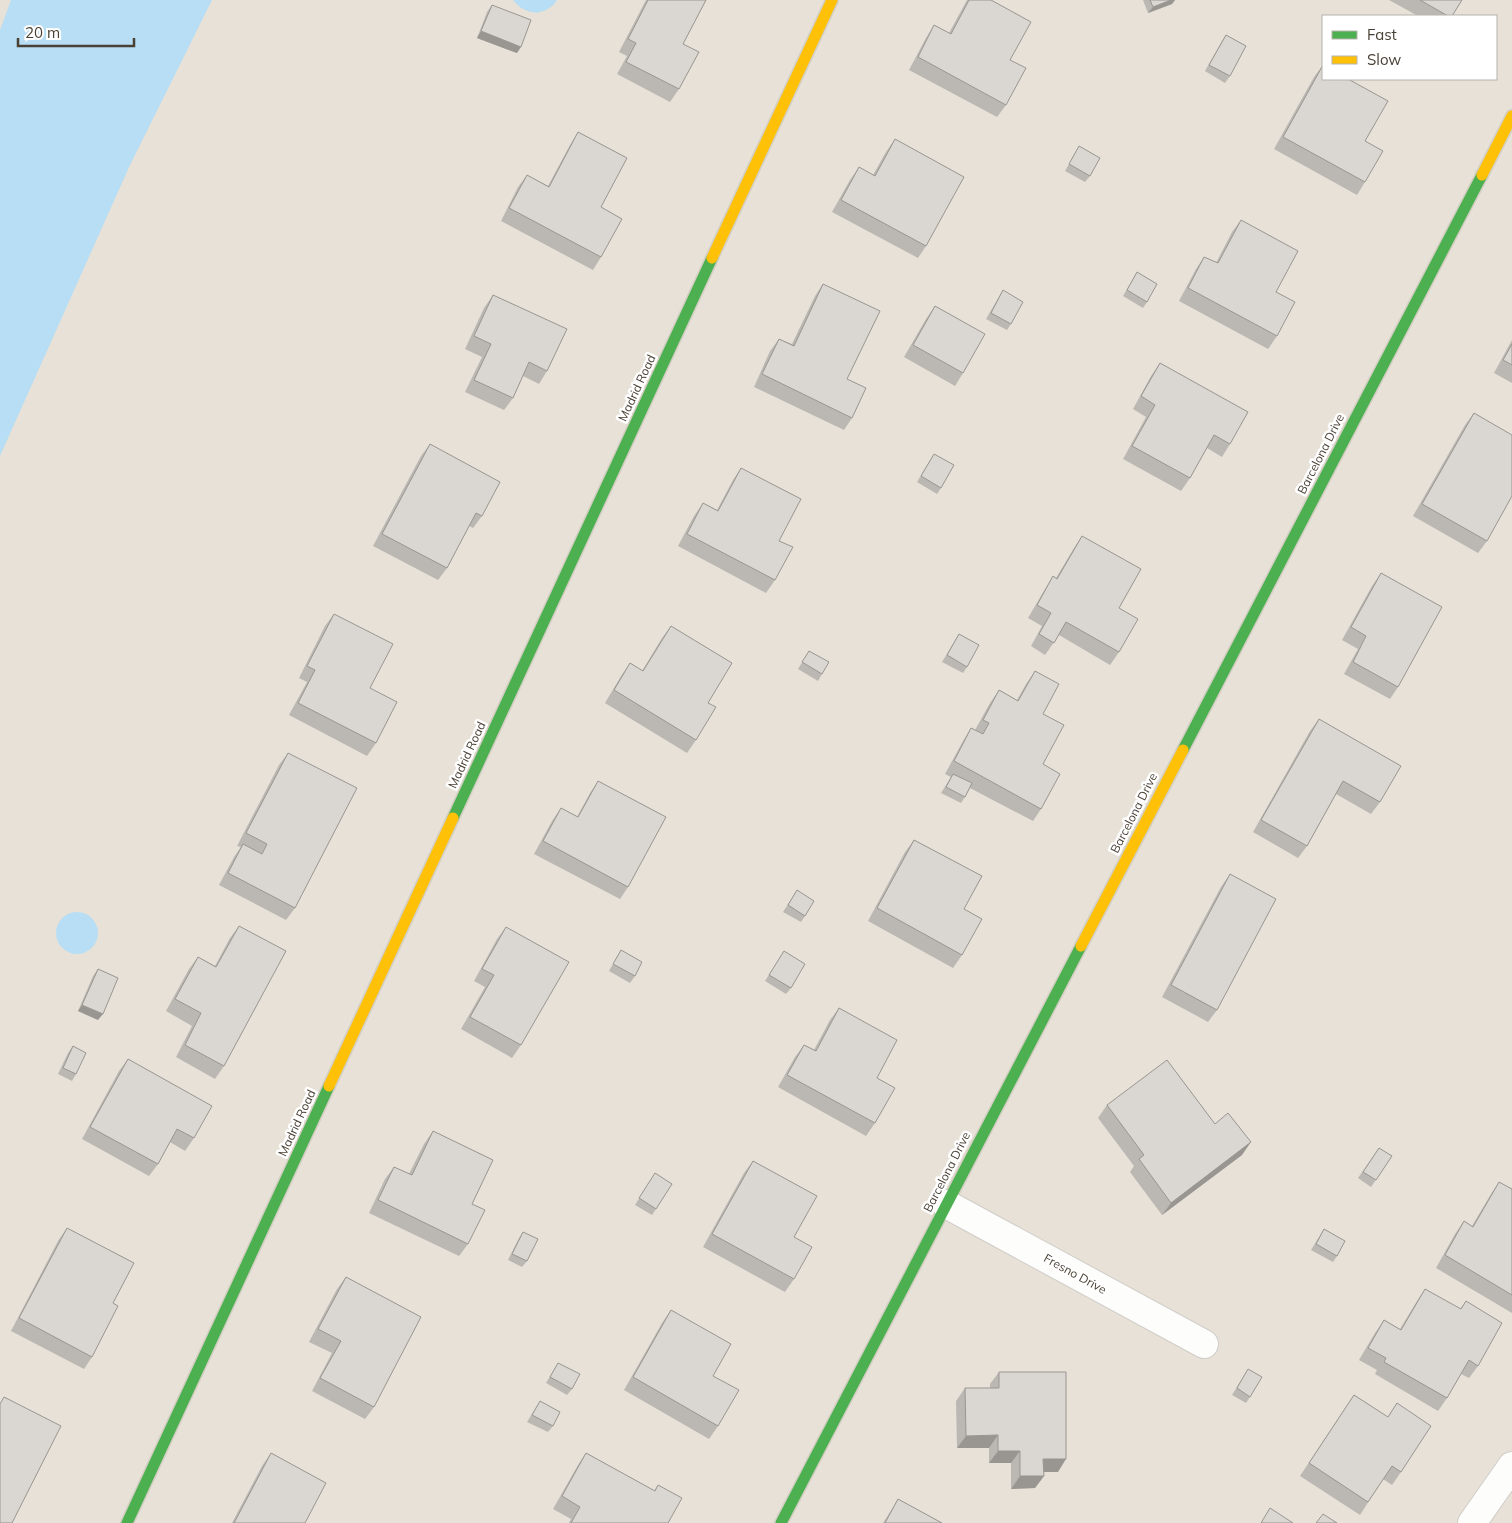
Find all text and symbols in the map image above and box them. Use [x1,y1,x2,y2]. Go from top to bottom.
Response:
scale bar [18,15,134,47]
legend [1322,15,1497,80]
text: 20 m [25,23,60,42]
text: Fast [1367,25,1397,44]
text: Slow [1367,50,1401,69]
street label: Madrid Road [615,352,658,423]
street label: Barcelona Drive [1294,411,1347,496]
street label: Madrid Road [445,719,488,790]
street label: Barcelona Drive [1107,770,1160,855]
street label: Madrid Road [275,1087,318,1158]
street label: Barcelona Drive [920,1129,973,1214]
street label: Fresno Drive [1041,1250,1109,1297]

